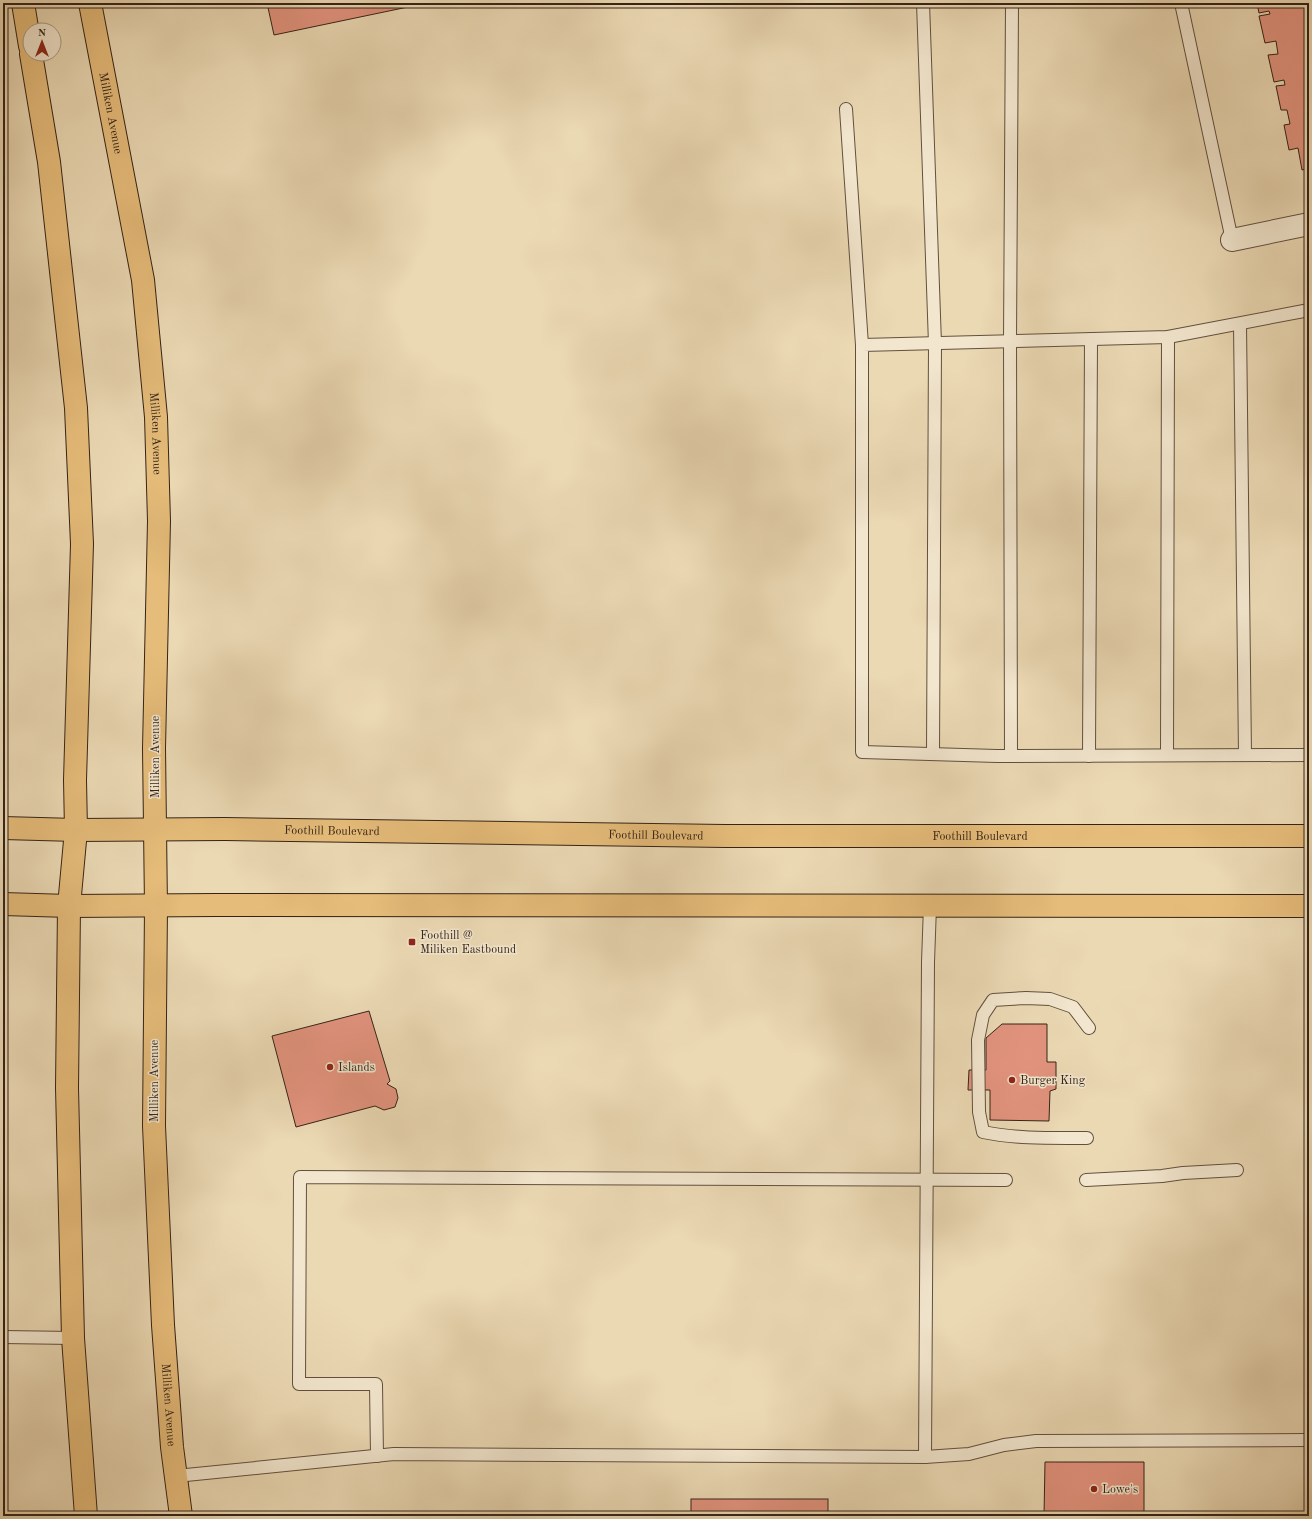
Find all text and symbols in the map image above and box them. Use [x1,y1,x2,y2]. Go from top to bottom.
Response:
north arrow [22,22,62,62]
text: N [38,28,47,39]
street label: Milliken Avenue [96,71,124,155]
street label: Milliken Avenue [147,392,163,475]
street label: Milliken Avenue [150,715,162,798]
street label: Foothill Boulevard [284,825,380,838]
street label: Foothill Boulevard [608,829,704,843]
street label: Foothill Boulevard [932,831,1028,843]
place label: Foothill @ Miliken Eastbound [420,930,516,956]
marker: Foothill @ Miliken Eastbound [407,937,417,947]
street label: Milliken Avenue [149,1039,161,1122]
marker: Islands [325,1062,335,1072]
place label: Islands [338,1062,375,1074]
marker: Burger King [1007,1075,1017,1085]
place label: Burger King [1020,1075,1086,1087]
street label: Milliken Avenue [159,1363,177,1447]
marker: Lowe's [1089,1484,1099,1494]
place label: Lowe's [1102,1484,1138,1496]

